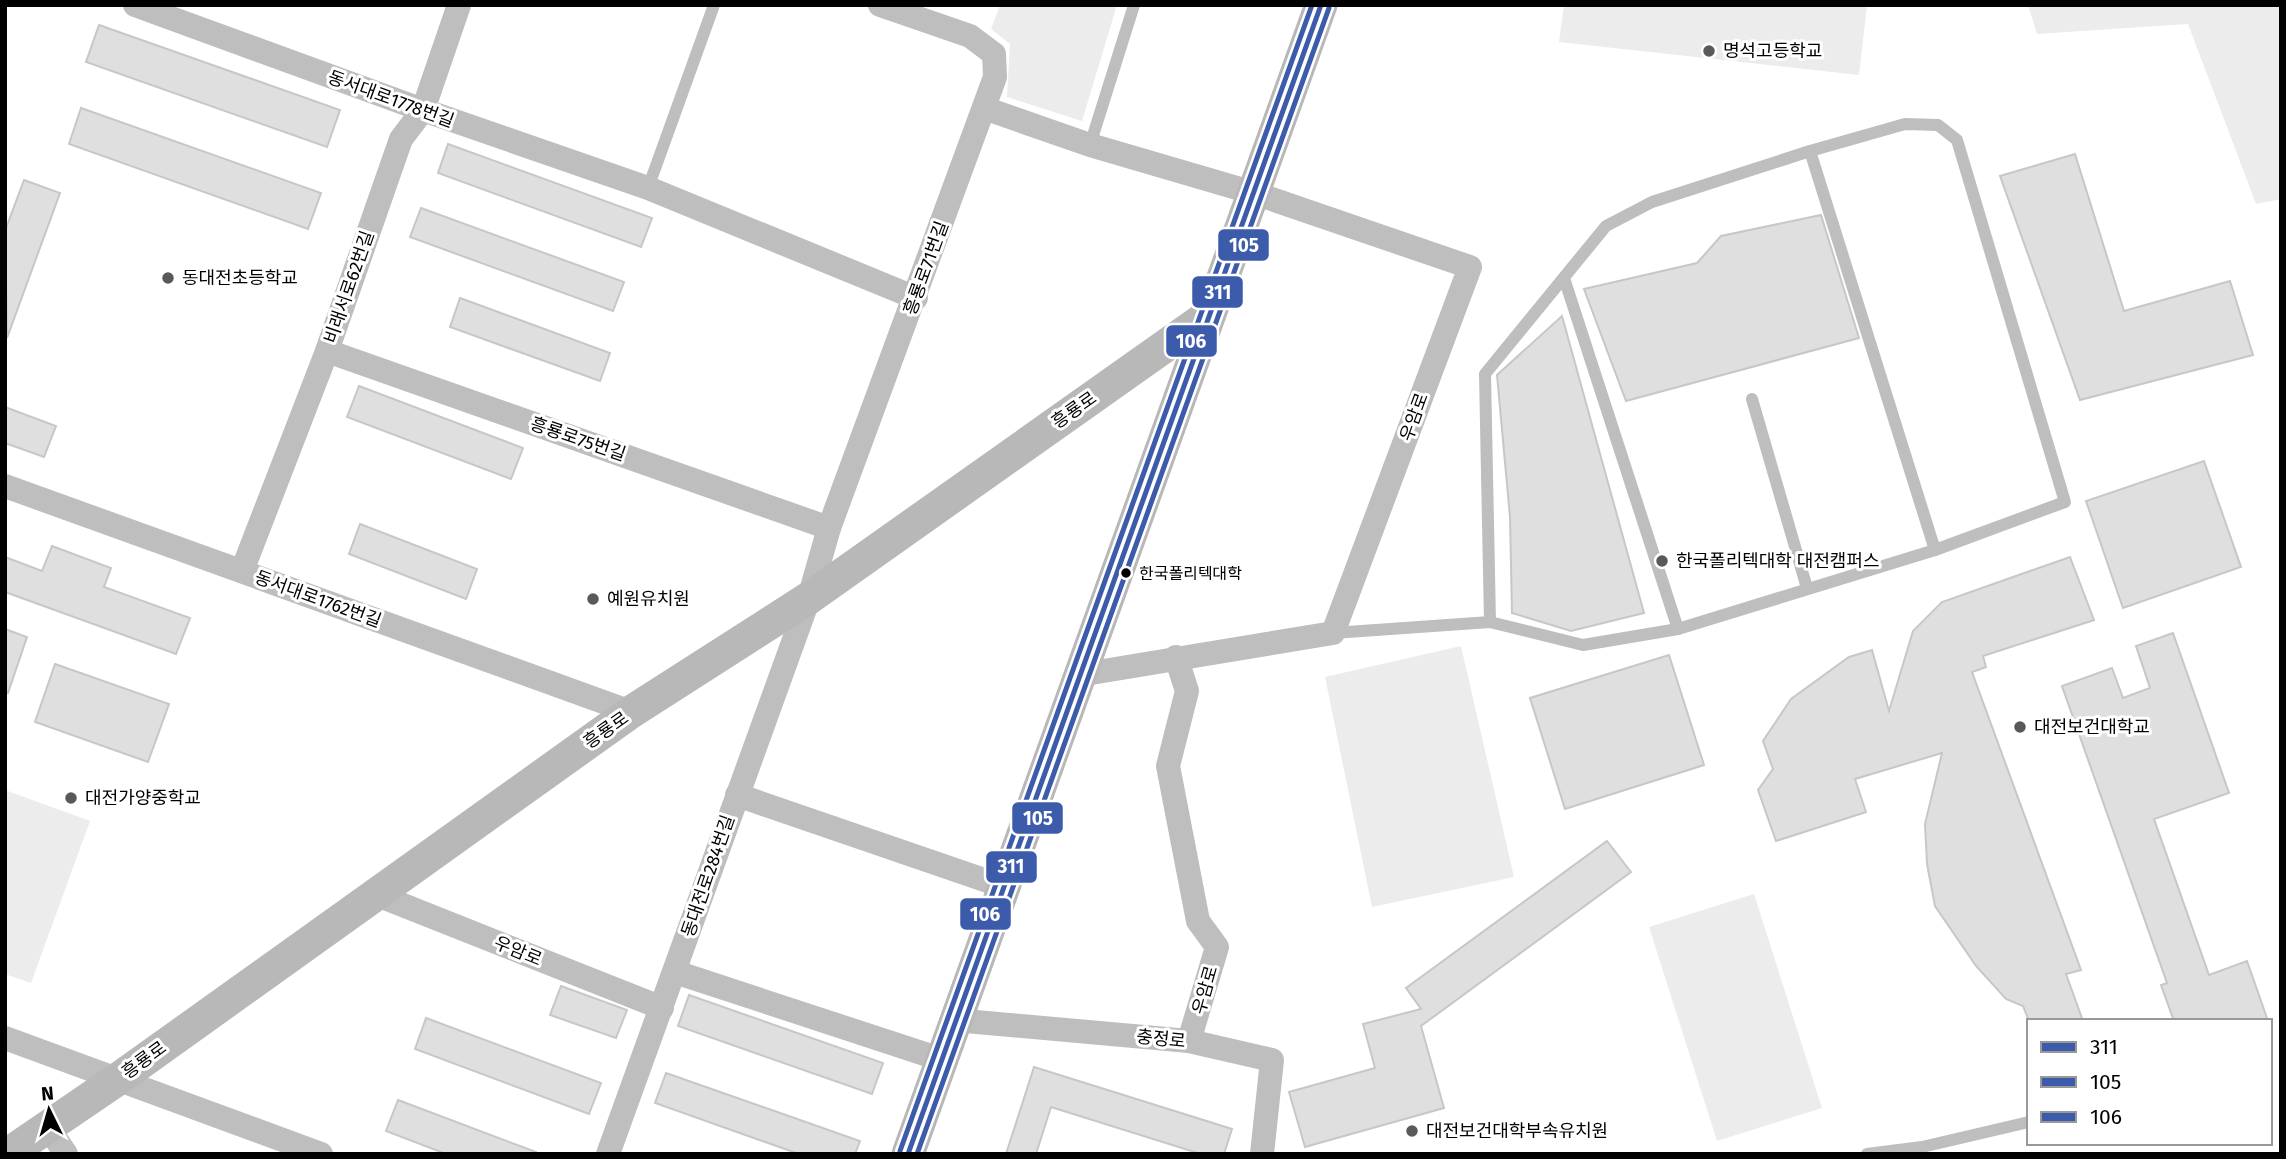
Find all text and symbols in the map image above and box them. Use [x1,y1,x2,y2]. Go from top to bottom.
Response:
place label: 명석고등학교 [1723,40,1822,62]
marker: 명석고등학교 [1701,43,1717,59]
street label: 동서대로1778번길 [325,66,457,132]
street label: 흥룡로71번길 [899,218,953,318]
street label: 비래서로62번길 [319,228,379,346]
line badge: 105 [1217,228,1270,262]
text: 105 [1229,234,1259,257]
place label: 동대전초등학교 [182,267,298,289]
marker: 동대전초등학교 [160,270,176,286]
line badge: 311 [1191,275,1244,309]
text: 311 [1204,281,1231,304]
line badge: 106 [1165,324,1218,358]
text: 106 [1176,330,1207,353]
street label: 흥룡로 [1047,387,1101,433]
street label: 우암로 [1395,390,1433,444]
street label: 흥룡로75번길 [527,412,629,466]
place label: 한국폴리텍대학 대전캠퍼스 [1676,550,1880,572]
marker: 한국폴리텍대학 대전캠퍼스 [1654,553,1670,569]
place label: 한국폴리텍대학 [1139,564,1242,583]
street label: 동서대로1762번길 [252,566,384,632]
marker: 한국폴리텍대학 [1119,566,1133,580]
place label: 예원유치원 [607,588,690,610]
marker: 예원유치원 [585,591,601,607]
street label: 흥룡로 [579,707,633,753]
place label: 대전보건대학교 [2034,716,2150,738]
marker: 대전보건대학교 [2012,719,2028,735]
place label: 대전가양중학교 [85,787,201,809]
marker: 대전가양중학교 [63,790,79,806]
line badge: 105 [1011,801,1064,835]
text: 105 [1023,807,1053,830]
street label: 동대전로284번길 [677,812,739,940]
line badge: 311 [985,850,1038,884]
text: 311 [997,855,1024,878]
line badge: 106 [959,897,1012,931]
text: 106 [970,903,1001,926]
street label: 우암로 [491,931,545,971]
street label: 우암로 [1188,963,1222,1017]
legend [2027,1019,2272,1145]
street label: 충정로 [1135,1025,1187,1053]
text: 311 [2090,1034,2118,1060]
street label: 흥룡로 [117,1036,171,1084]
text: 105 [2090,1069,2121,1095]
north arrow [14,1075,84,1145]
text: N [40,1082,55,1106]
text: 106 [2090,1104,2122,1130]
place label: 대전보건대학부속유치원 [1426,1120,1608,1142]
marker: 대전보건대학부속유치원 [1404,1123,1420,1139]

